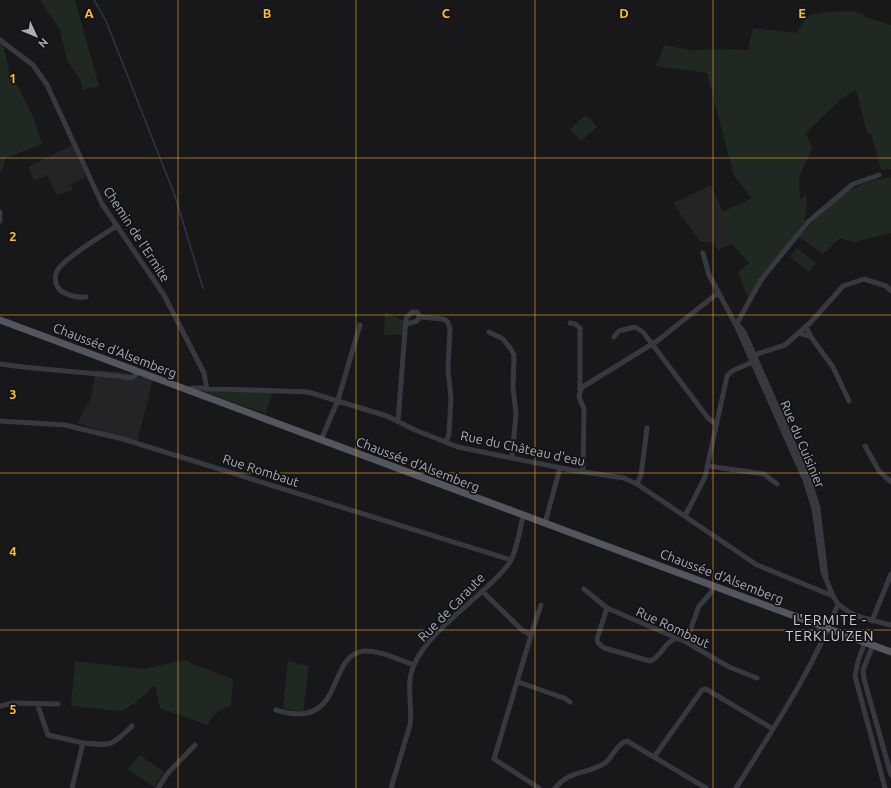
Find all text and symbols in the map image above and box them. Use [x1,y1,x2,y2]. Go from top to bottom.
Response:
text: A [84,6,94,20]
text: B [263,6,272,20]
text: C [442,6,451,20]
text: D [619,6,629,20]
text: E [798,6,806,20]
north arrow [16,16,56,56]
text: N [36,36,50,50]
text: 1 [9,71,17,85]
street label: Chemin de l'Ermite [101,184,173,284]
text: 2 [9,229,17,243]
street label: Chaussée d'Alsemberg [51,320,179,380]
text: 3 [9,387,17,401]
street label: Rue du Cuisinier [778,398,828,490]
street label: Rue du Château d'eau [459,428,587,468]
street label: Chaussée d'Alsemberg [354,434,482,494]
street label: Rue Rombaut [221,451,301,489]
text: 4 [9,544,17,558]
street label: Chaussée d'Alsemberg [658,546,786,606]
street label: Rue de Caraute [415,570,487,644]
street label: Rue Rombaut [634,604,712,650]
district label: L'ERMITE - TERKLUIZEN [786,612,874,644]
text: 5 [9,702,17,716]

